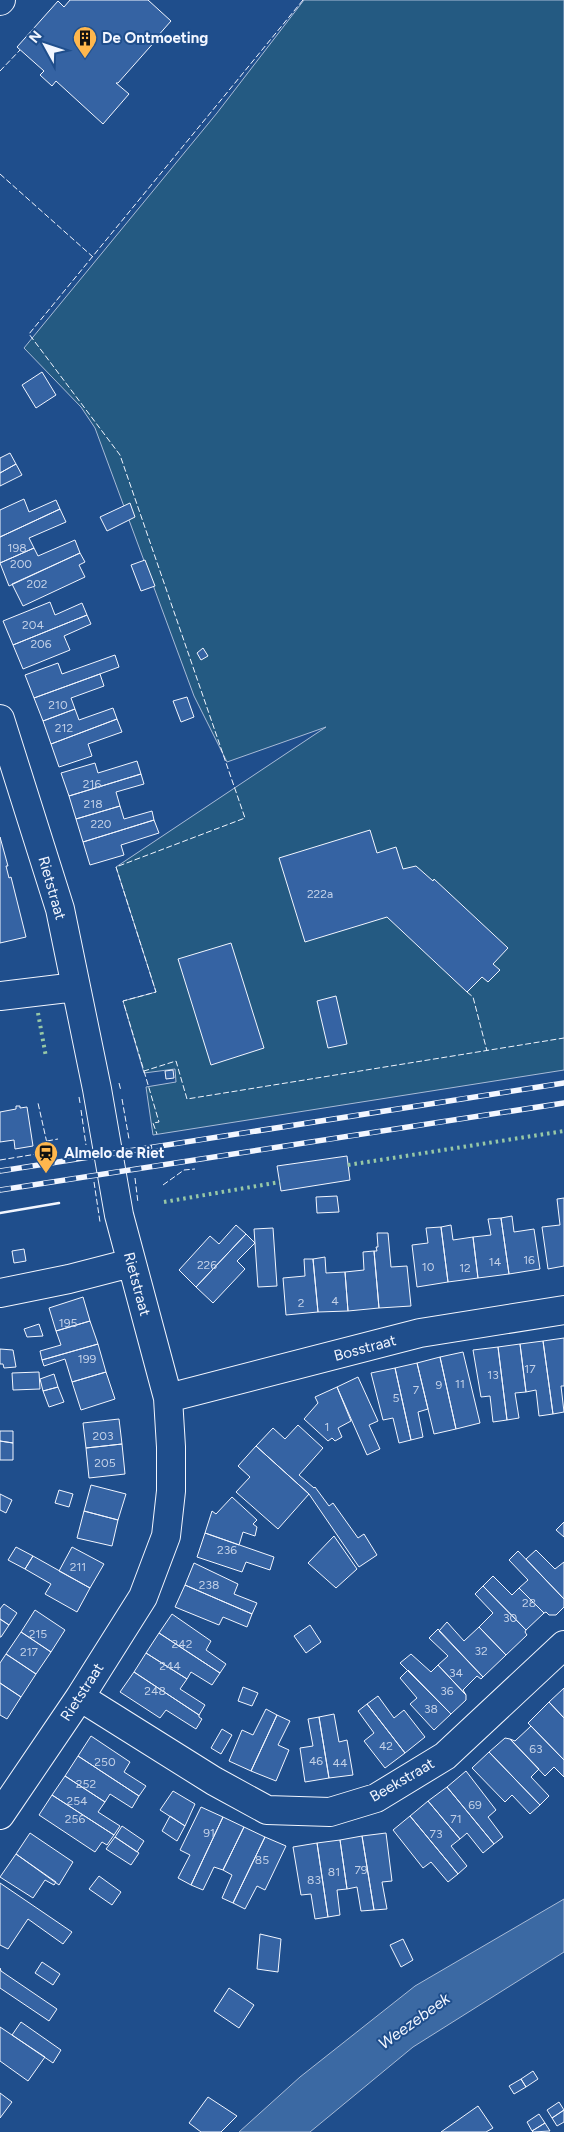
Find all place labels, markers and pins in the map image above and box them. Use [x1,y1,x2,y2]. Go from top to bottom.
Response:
building icon: De Ontmoeting [72,25,98,59]
place label: De Ontmoeting [102,29,208,47]
station icon: Almelo de Riet [33,1140,59,1174]
place label: Almelo de Riet [64,1144,165,1162]

